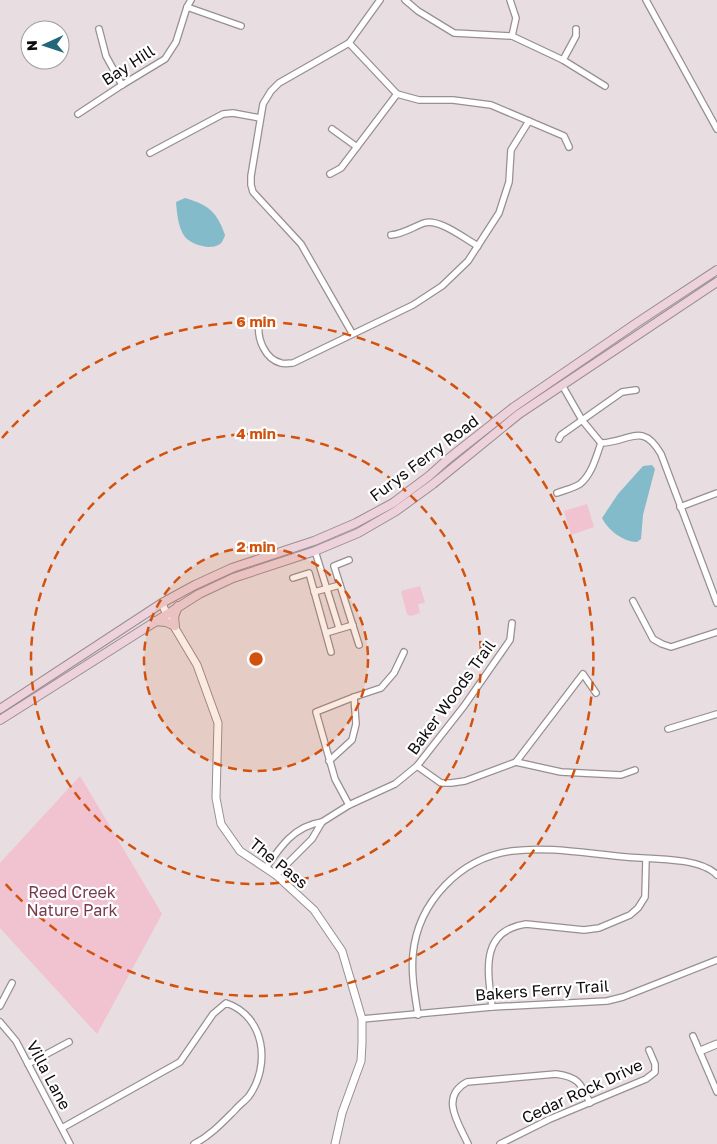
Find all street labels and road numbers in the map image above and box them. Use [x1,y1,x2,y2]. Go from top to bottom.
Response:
street label: Bay Hill [98,41,158,89]
street label: Furys Ferry Road [366,411,482,505]
street label: Baker Woods Trail [403,636,499,758]
street label: The Pass [246,833,312,893]
street label: Bakers Ferry Trail [474,975,610,1005]
street label: Villa Lane [22,1037,76,1113]
street label: Cedar Rock Drive [518,1054,646,1128]

